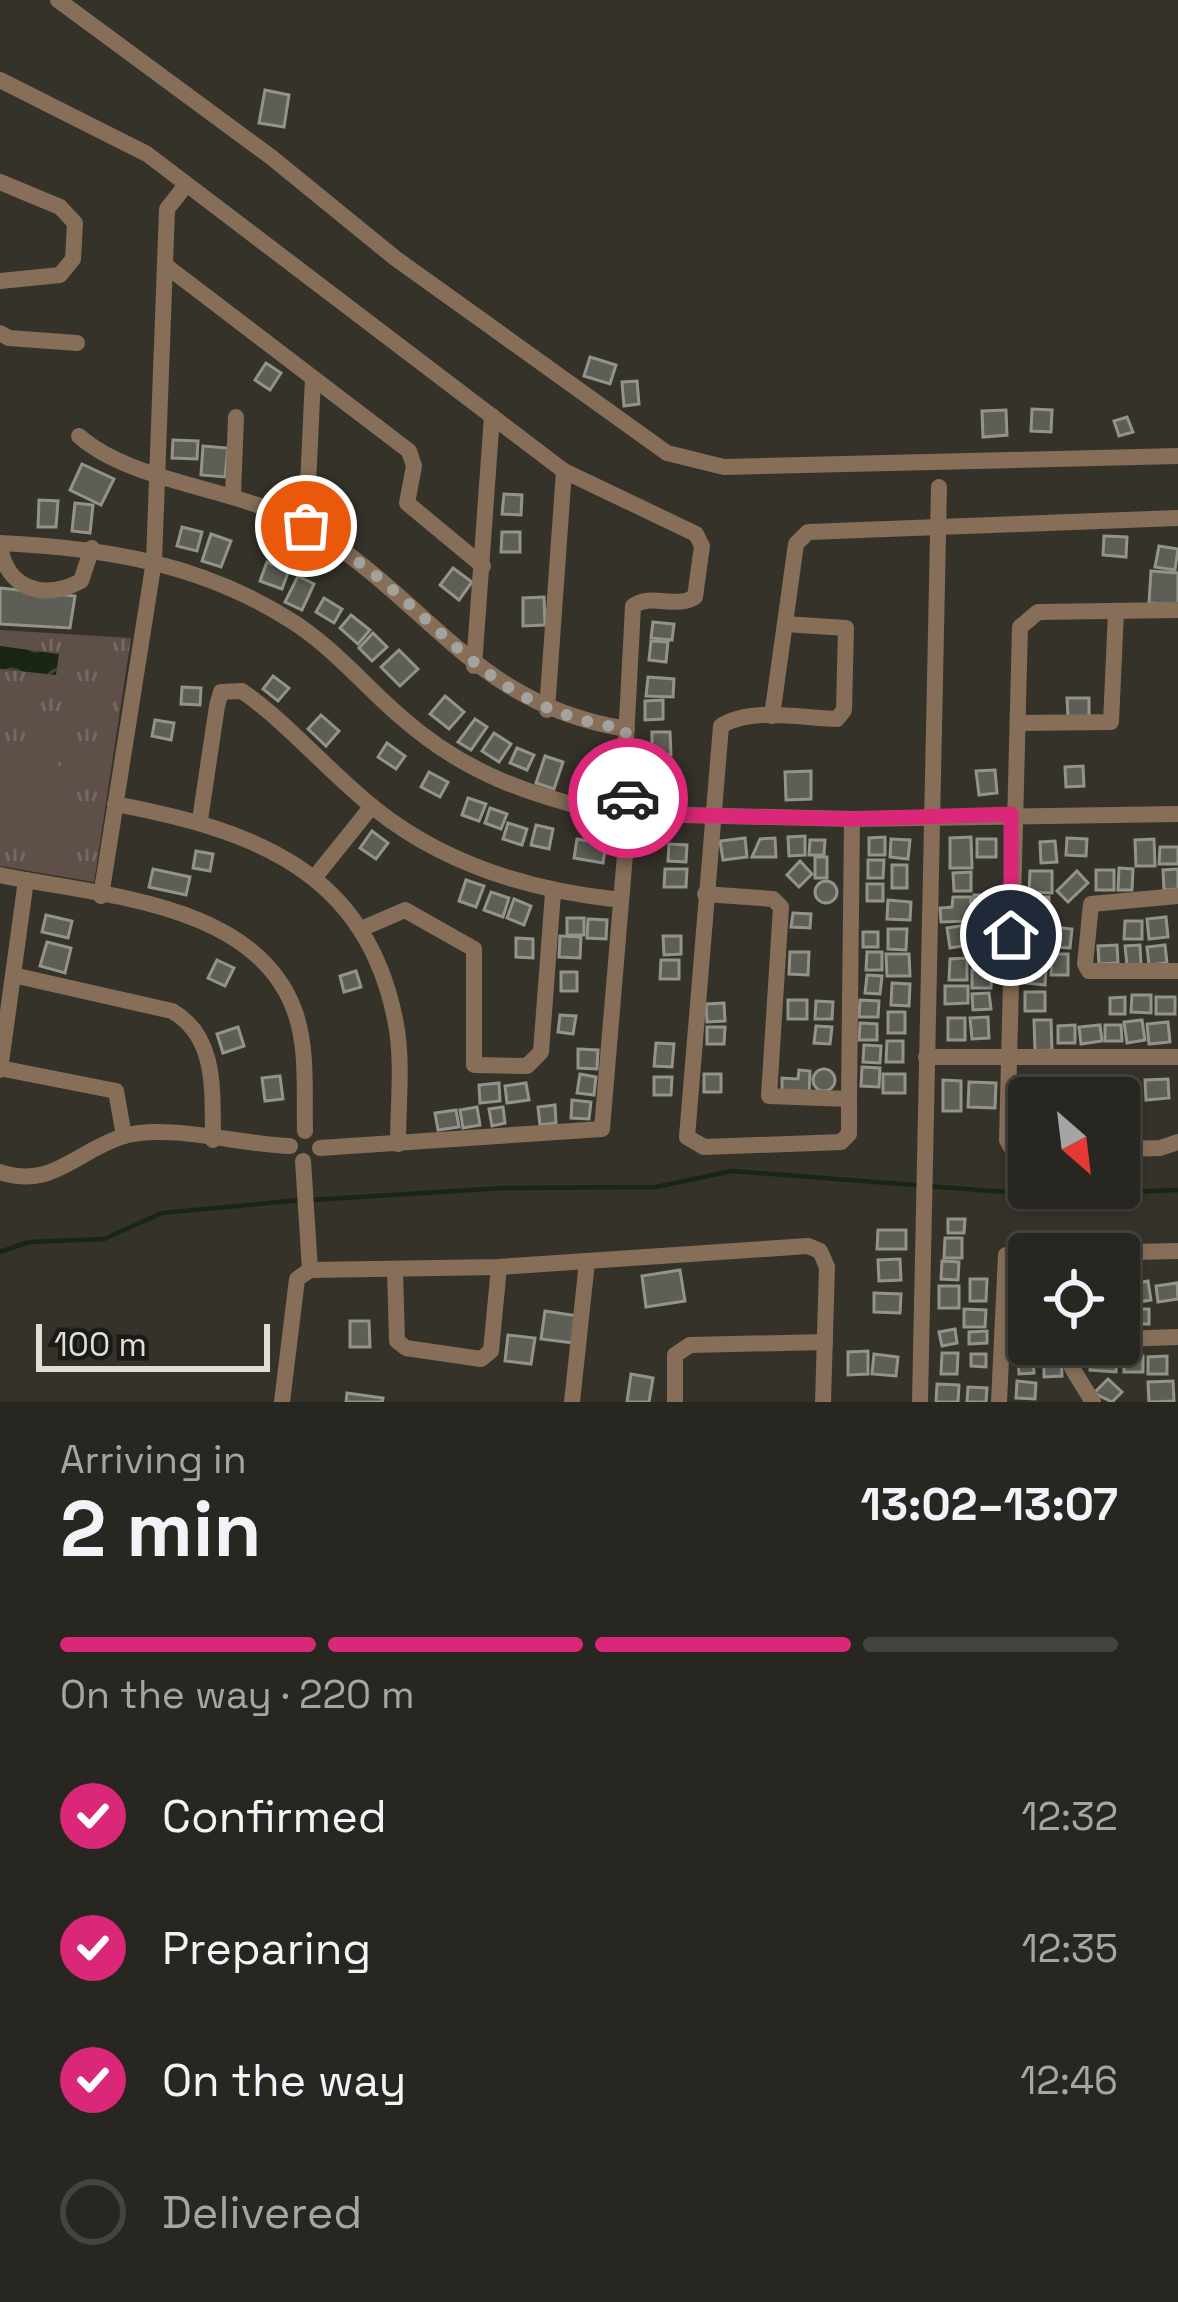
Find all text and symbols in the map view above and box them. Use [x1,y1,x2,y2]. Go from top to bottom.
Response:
pin [255,475,357,577]
icon: bag [273,493,339,559]
courier [568,738,688,858]
icon: car [595,765,661,831]
pin [960,884,1062,986]
icon: home [978,902,1044,968]
north arrow [1008,1077,1140,1209]
map controls [1008,1077,1140,1365]
button: locate [1008,1233,1140,1365]
scale bar [36,1318,270,1371]
text: 100 m [54,1324,147,1366]
text: Arriving in [60,1435,247,1484]
text: 13:02–13:07 [860,1476,1118,1533]
text: 2 min [60,1479,262,1579]
text: On the way · 220 m [60,1670,415,1719]
icon: check [60,1783,126,1849]
text: Confirmed [162,1788,387,1845]
text: 12:32 [1021,1792,1118,1841]
icon: check [60,1915,126,1981]
text: Preparing [162,1920,371,1977]
text: 12:35 [1021,1924,1118,1973]
icon: check [60,2047,126,2113]
text: On the way [162,2052,406,2109]
text: 12:46 [1020,2056,1118,2105]
text: Delivered [162,2184,362,2241]

